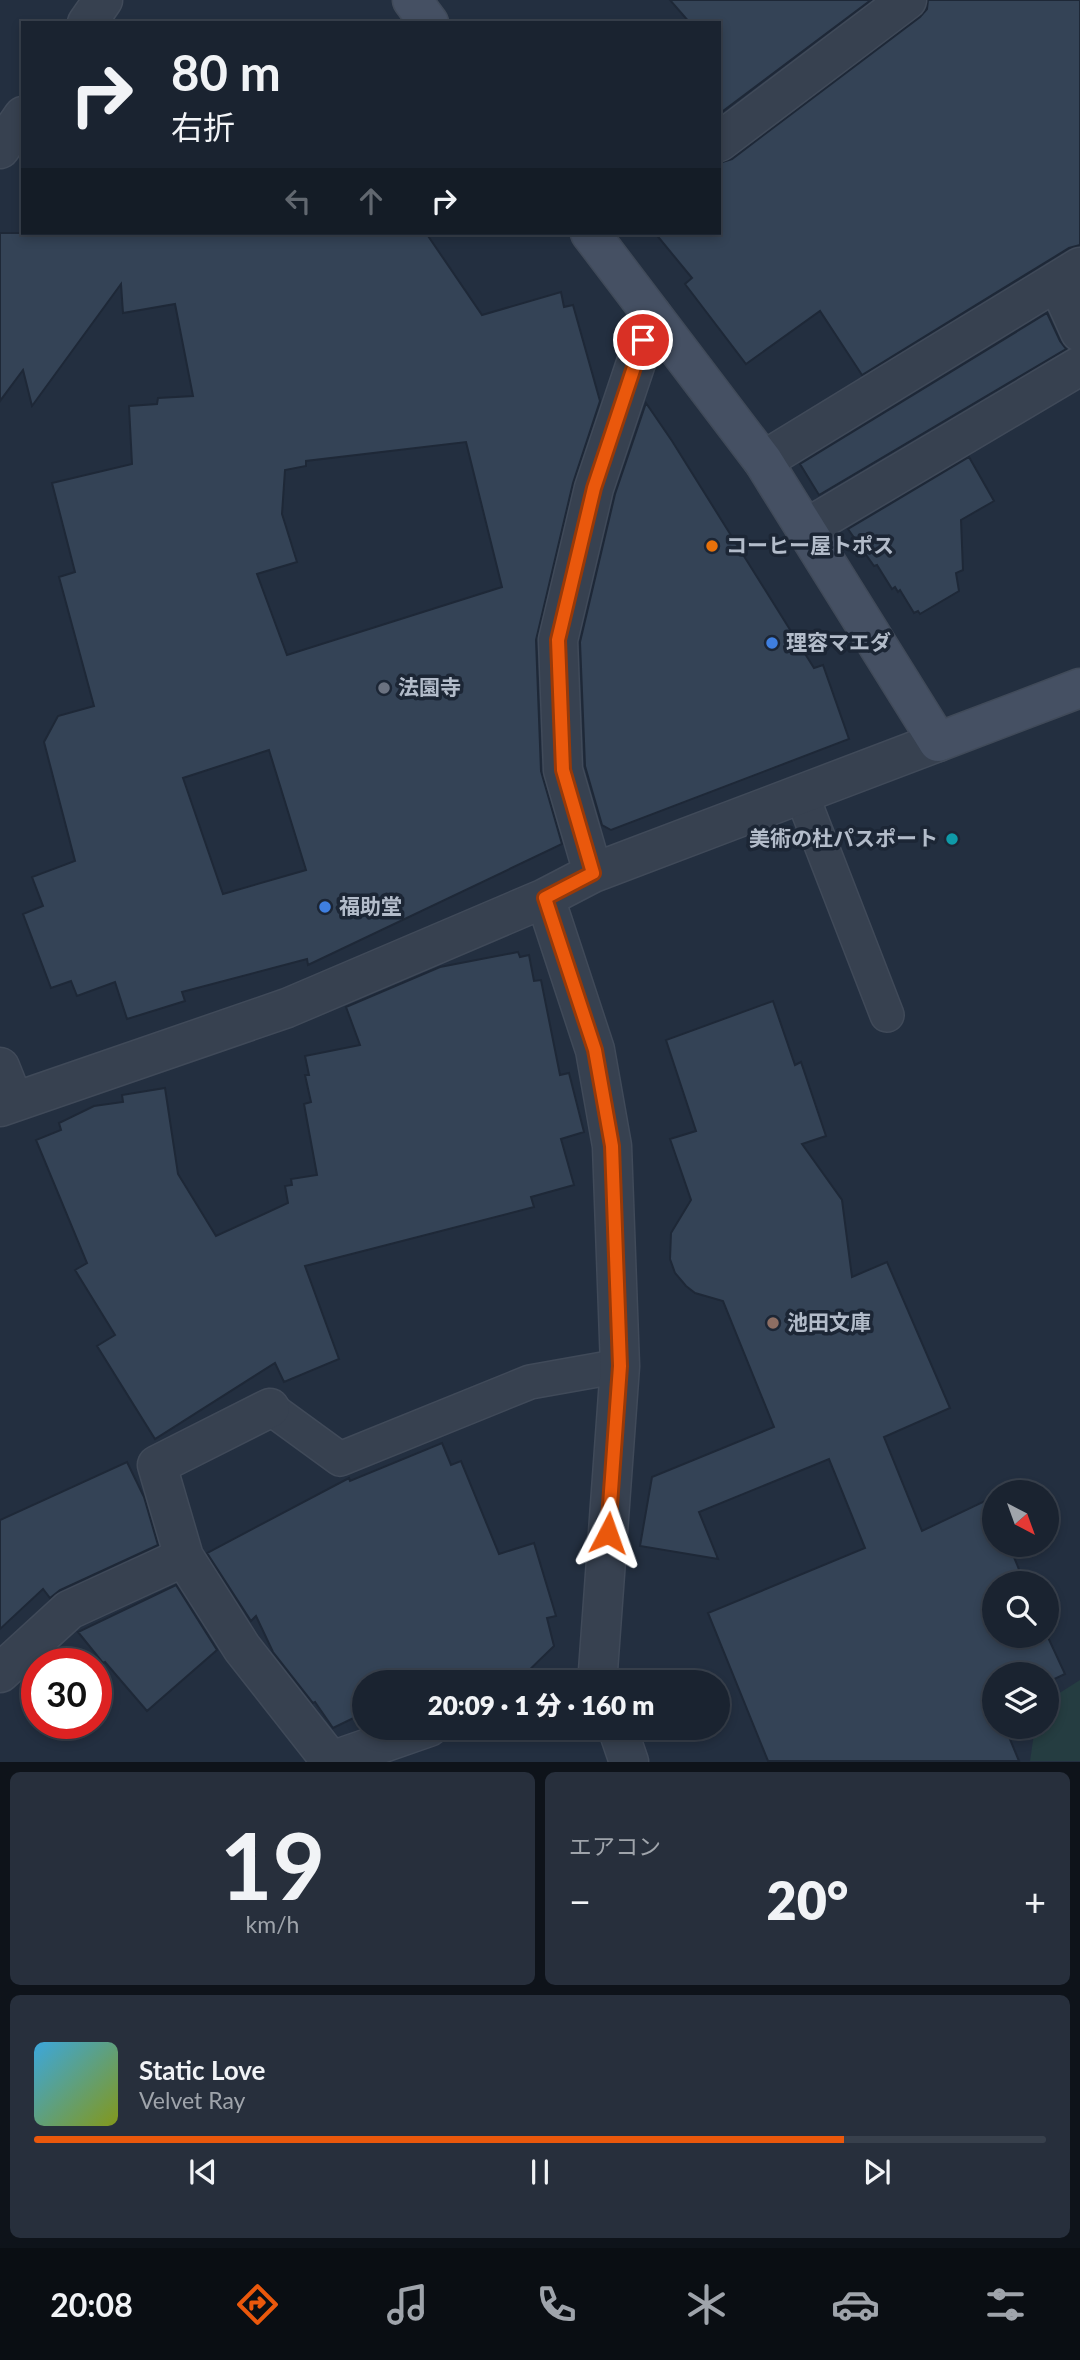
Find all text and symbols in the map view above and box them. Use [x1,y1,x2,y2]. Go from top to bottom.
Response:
text: 80 m [171,43,281,101]
icon: right [56,49,147,140]
text: 右折 [171,107,235,146]
icon: left [279,182,317,220]
icon: ahead [352,182,390,220]
icon: right [425,182,463,220]
pin [613,310,673,370]
icon: arrive [624,321,662,359]
place label: コーヒー屋トポス [726,532,894,557]
marker: コーヒー屋トポス [704,538,720,554]
place label: 理容マエダ [786,629,891,654]
marker: 理容マエダ [764,635,780,651]
place label: 法園寺 [398,674,461,699]
marker: 法園寺 [376,680,392,696]
place label: 美術の杜パスポート [749,825,938,850]
marker: 美術の杜パスポート [944,831,960,847]
place label: 福助堂 [339,893,402,918]
marker: 福助堂 [317,899,333,915]
place label: 池田文庫 [787,1309,871,1334]
marker: 池田文庫 [765,1315,781,1331]
north arrow [982,1480,1059,1558]
map controls [982,1480,1059,1739]
position arrow [571,1496,645,1570]
button: search [982,1571,1059,1648]
speed limit sign: 30 [21,1648,112,1739]
button: layers [982,1662,1059,1739]
text: 20:09 · 1 分 · 160 m [428,1689,654,1721]
text: 19 [220,1810,325,1919]
text: エアコン [569,1832,661,1860]
text: 20° [767,1869,848,1931]
text: − [569,1878,591,1924]
text: + [1024,1878,1046,1924]
text: km/h [246,1910,299,1938]
text: Static Love [139,2054,266,2086]
text: Velvet Ray [139,2086,245,2114]
icon: previous [184,2153,222,2191]
icon: pause [521,2153,559,2191]
icon: next [858,2153,896,2191]
icon: directions [233,2280,282,2329]
icon: music [383,2280,432,2329]
icon: phone [532,2280,581,2329]
icon: climate [682,2280,731,2329]
icon: car [831,2280,880,2329]
icon: filters [981,2280,1030,2329]
text: 20:08 [50,2285,133,2324]

